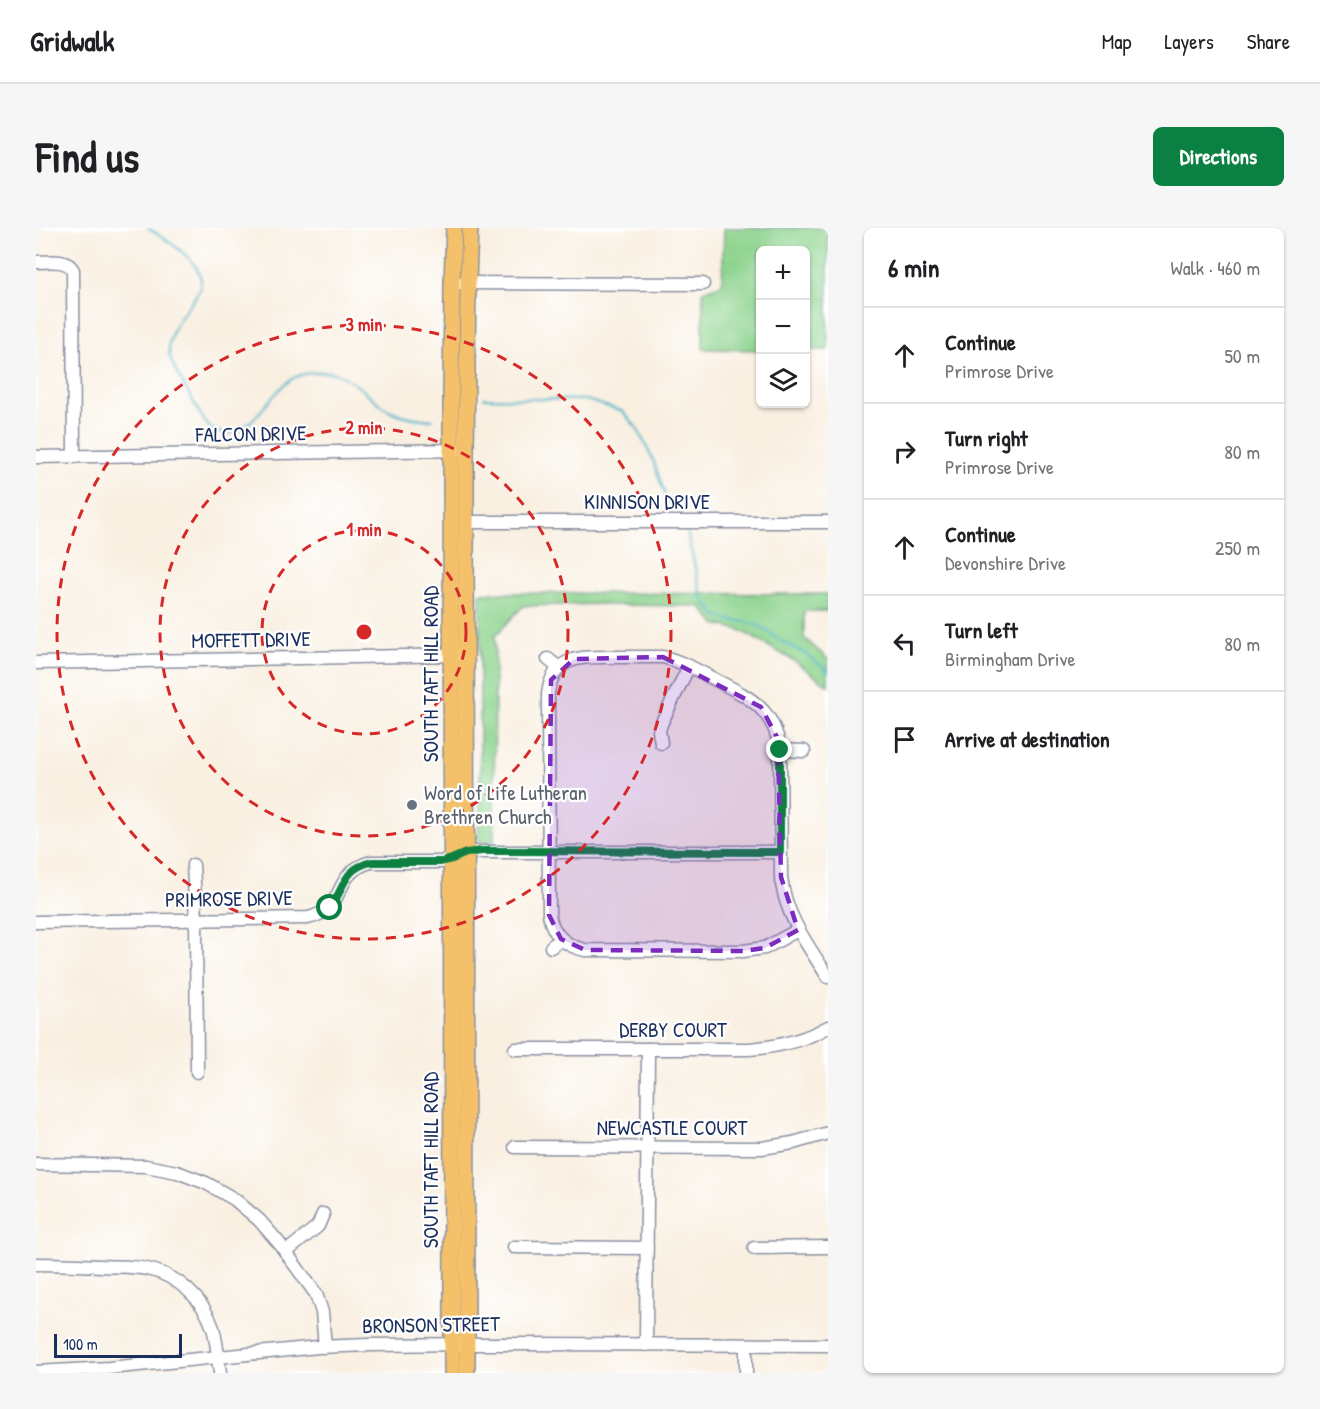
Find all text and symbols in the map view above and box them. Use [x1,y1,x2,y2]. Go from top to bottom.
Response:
text: Gridwalk [30,22,114,60]
text: Map [1102,27,1131,56]
text: Layers [1164,27,1214,56]
text: Share [1247,27,1290,56]
button: Directions [1153,127,1284,186]
text: Find us [36,128,139,185]
map controls [756,246,810,408]
button: + [756,246,810,300]
text: 6 min [888,250,940,285]
text: Walk · 460 m [1170,254,1260,281]
button: − [756,300,810,354]
text: 3 min [346,312,382,337]
text: Continue [945,327,1016,357]
icon: ahead [888,339,921,372]
text: 50 m [1224,342,1260,369]
button: layers [756,354,810,408]
text: Primrose Drive [945,357,1054,384]
text: 2 min [346,415,382,440]
street label: FALCON DRIVE [194,418,307,449]
text: Turn right [945,423,1028,453]
icon: right [888,435,921,468]
text: 80 m [1224,438,1260,465]
text: Primrose Drive [945,453,1054,480]
street label: KINNISON DRIVE [584,487,710,516]
text: 1 min [346,517,382,542]
text: Continue [945,519,1016,549]
icon: ahead [888,531,921,564]
text: 250 m [1215,534,1260,561]
text: Devonshire Drive [945,549,1066,576]
street label: SOUTH TAFT HILL ROAD [416,586,445,762]
text: Turn left [945,615,1018,645]
centre of rings [354,622,374,642]
street label: MOFFETT DRIVE [191,624,311,655]
icon: left [888,627,921,660]
text: 80 m [1224,630,1260,657]
text: Birmingham Drive [945,645,1075,672]
icon: arrive [888,723,921,756]
text: Arrive at destination [945,724,1110,754]
route end [766,736,792,762]
place label: Word of Life Lutheran Brethren Church [424,778,587,831]
marker: Word of Life Lutheran Brethren Church [405,798,419,812]
street label: PRIMROSE DRIVE [165,883,293,914]
route start [316,894,342,920]
street label: DERBY COURT [619,1015,728,1044]
street label: SOUTH TAFT HILL ROAD [416,1072,445,1248]
street label: NEWCASTLE COURT [597,1113,748,1142]
street label: BRONSON STREET [362,1309,501,1340]
scale bar [54,1331,182,1358]
text: 100 m [63,1333,98,1355]

